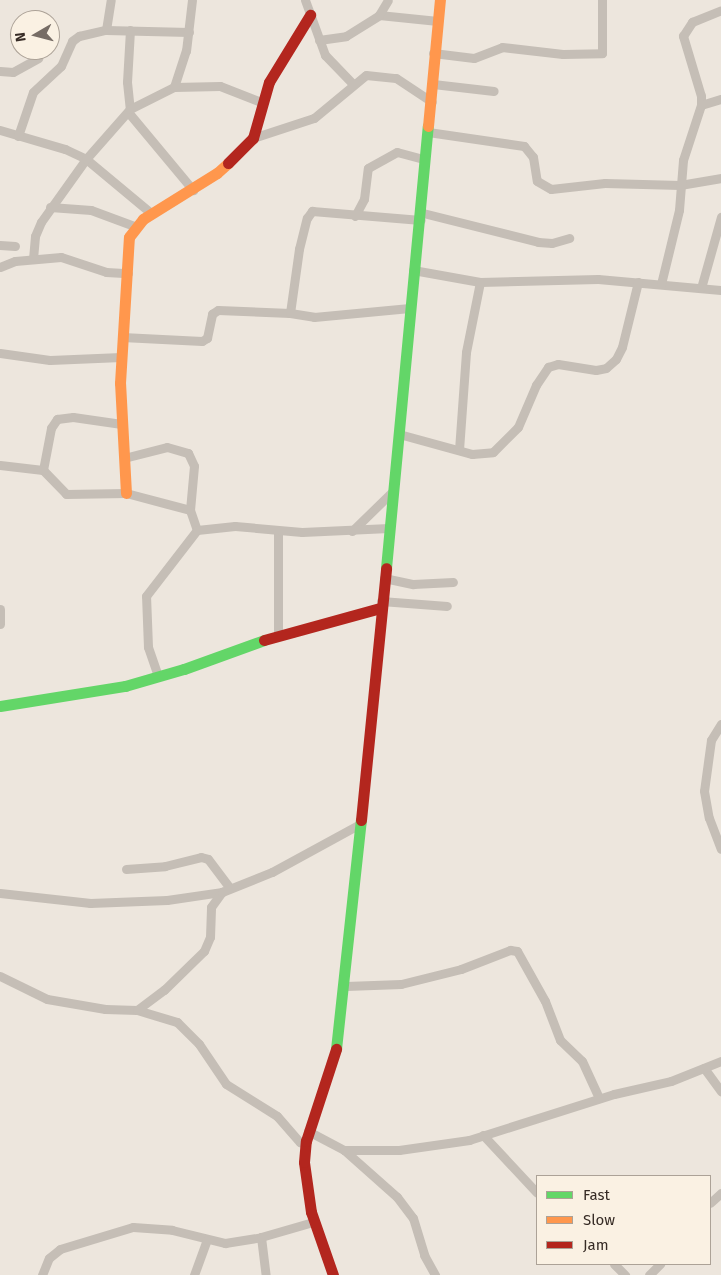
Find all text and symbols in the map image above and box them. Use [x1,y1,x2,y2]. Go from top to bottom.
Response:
north arrow [10,10,60,60]
text: N [12,31,30,43]
legend [536,1175,711,1265]
text: Fast [583,1186,610,1204]
text: Slow [583,1211,615,1229]
text: Jam [583,1236,609,1254]

